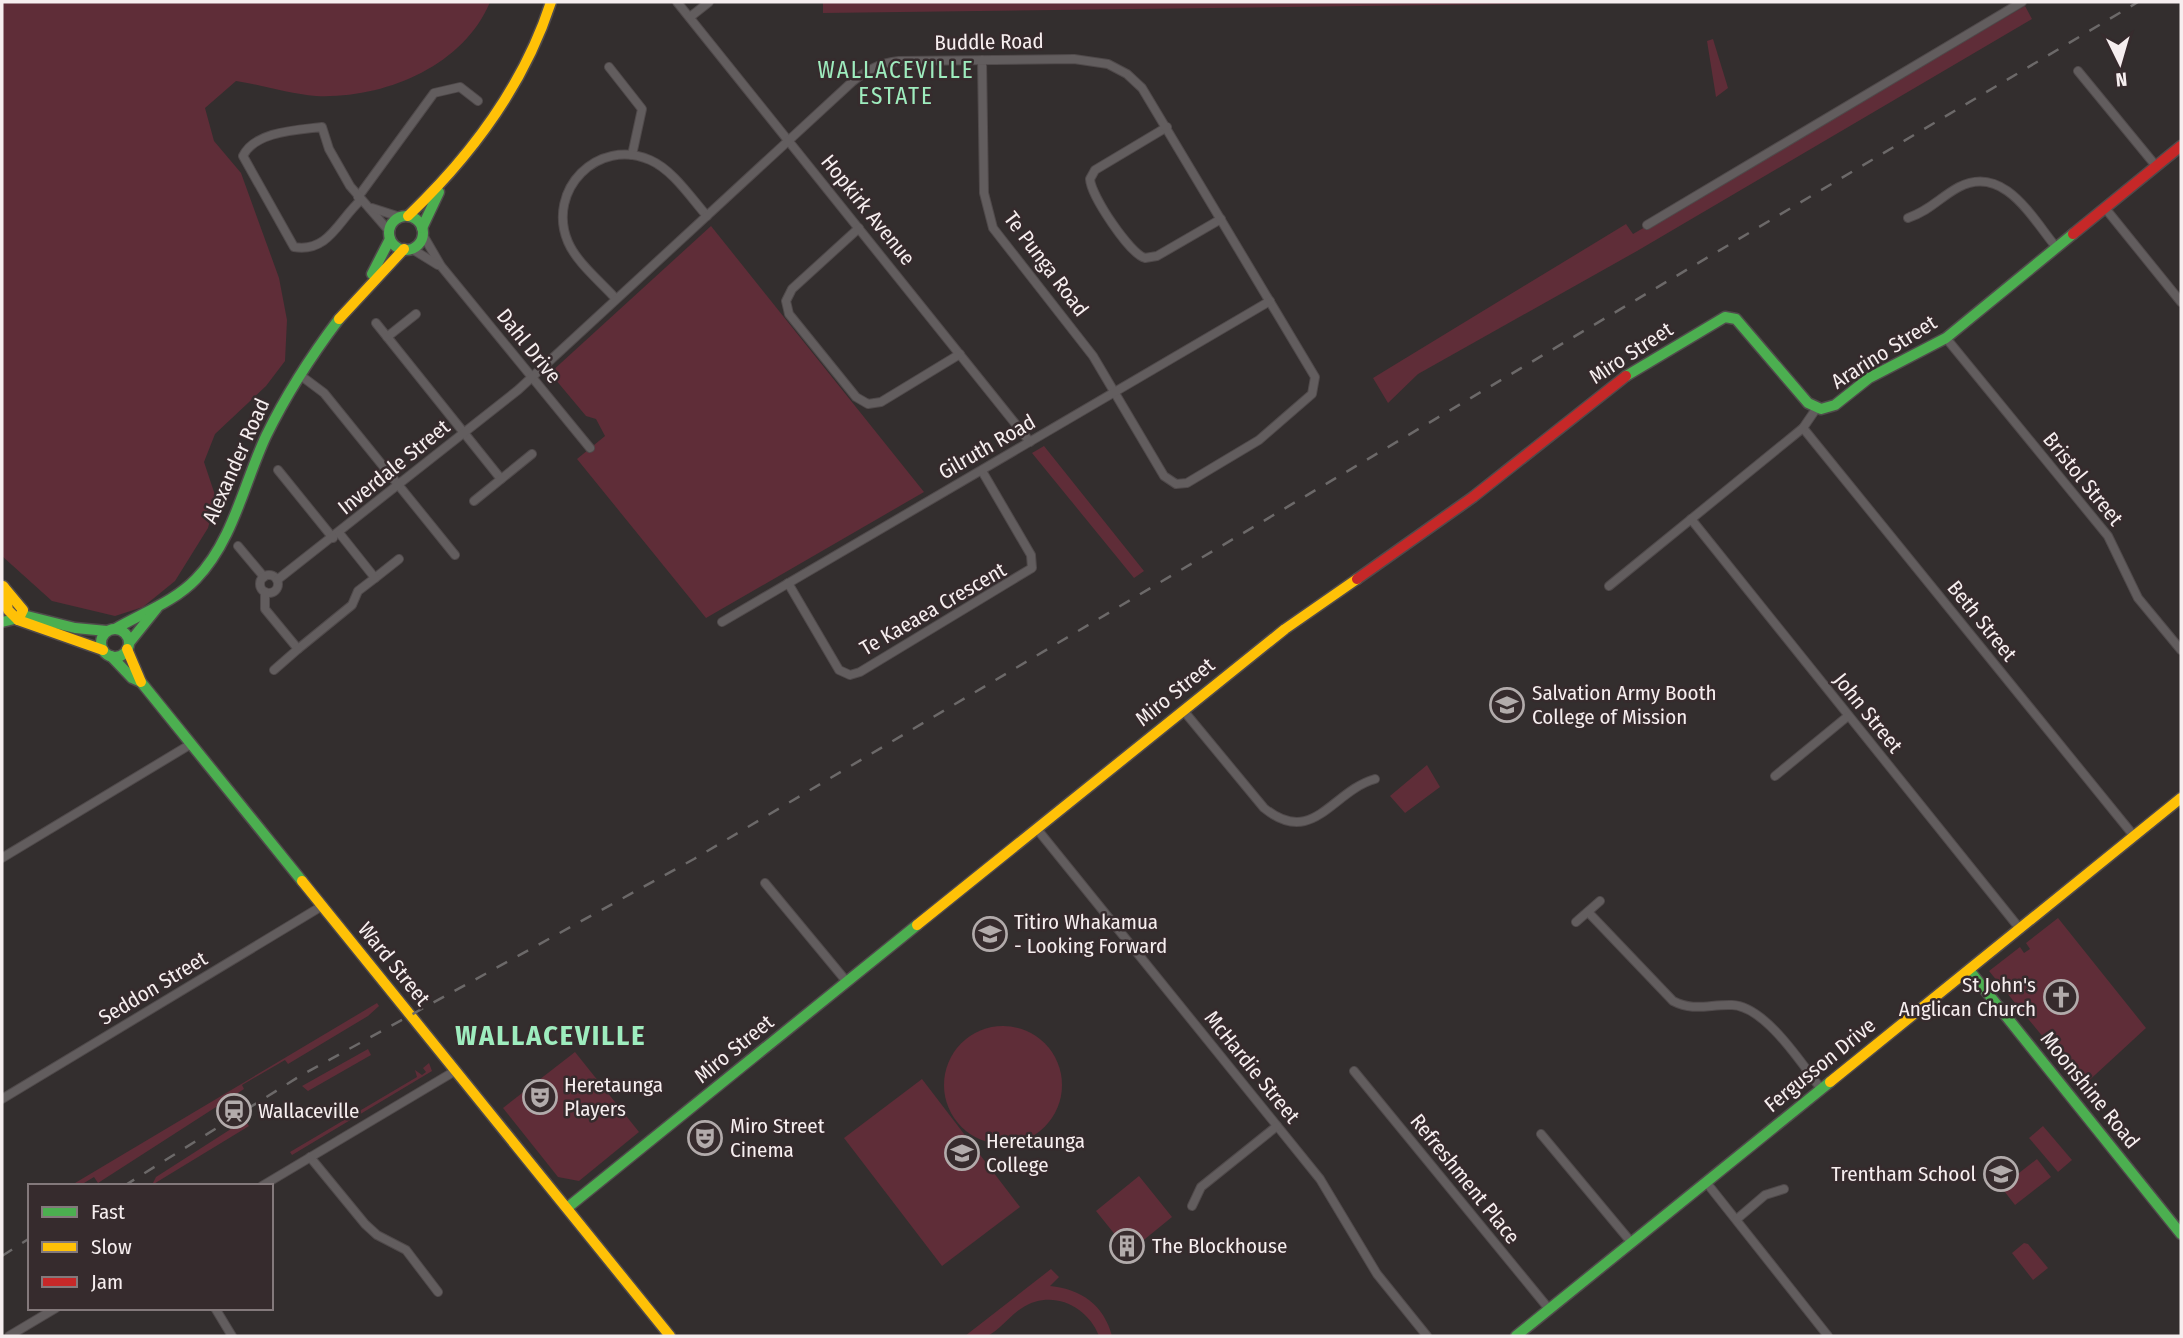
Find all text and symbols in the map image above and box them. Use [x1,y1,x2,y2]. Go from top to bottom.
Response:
street label: Buddle Road [934,28,1044,56]
north arrow [2085,28,2155,98]
district label: WALLACEVILLE ESTATE [818,56,974,110]
text: N [2115,67,2128,91]
street label: Hopkirk Avenue [815,149,921,271]
street label: Te Punga Road [998,206,1094,322]
street label: Dahl Drive [491,304,567,388]
street label: Ararino Street [1827,309,1942,395]
street label: Miro Street [1584,316,1678,390]
street label: Alexander Road [197,394,275,528]
street label: Gilruth Road [934,409,1040,485]
street label: Inverdale Street [333,414,455,520]
street label: Bristol Street [2037,427,2129,531]
street label: Te Kaeaea Crescent [855,557,1011,661]
street label: Beth Street [1942,575,2023,667]
street label: Miro Street [1130,652,1220,732]
street label: John Street [1828,668,1908,758]
place label: Salvation Army Booth College of Mission [1532,680,1717,730]
school or university icon: Salvation Army Booth College of Mission [1488,686,1526,724]
place label: Titiro Whakamua - Looking Forward [1014,909,1167,959]
school or university icon: Titiro Whakamua - Looking Forward [971,915,1009,953]
street label: Ward Street [352,917,436,1011]
street label: Seddon Street [94,945,212,1031]
place label: St John's Anglican Church [1899,972,2036,1022]
church icon: St John's Anglican Church [2042,978,2080,1016]
street label: McHardie Street [1199,1006,1305,1129]
street label: Miro Street [689,1009,779,1089]
street label: Fergusson Drive [1759,1012,1881,1118]
district label: WALLACEVILLE [455,1019,647,1052]
street label: Moonshine Road [2035,1026,2145,1154]
place label: Heretaunga Players [564,1072,663,1122]
theatre icon: Heretaunga Players [521,1078,559,1116]
station icon: Wallaceville [215,1092,253,1130]
place label: Wallaceville [258,1098,359,1124]
street label: Refreshment Place [1405,1109,1525,1249]
place label: Miro Street Cinema [730,1113,825,1163]
theatre icon: Miro Street Cinema [686,1119,724,1157]
place label: Heretaunga College [986,1128,1085,1178]
school or university icon: Heretaunga College [943,1134,981,1172]
school or university icon: Trentham School [1982,1155,2020,1193]
place label: Trentham School [1831,1161,1976,1187]
legend [28,1184,273,1310]
text: Fast [91,1199,125,1225]
building icon: The Blockhouse [1108,1227,1146,1265]
place label: The Blockhouse [1152,1233,1287,1259]
text: Slow [91,1234,132,1260]
text: Jam [91,1269,123,1295]

